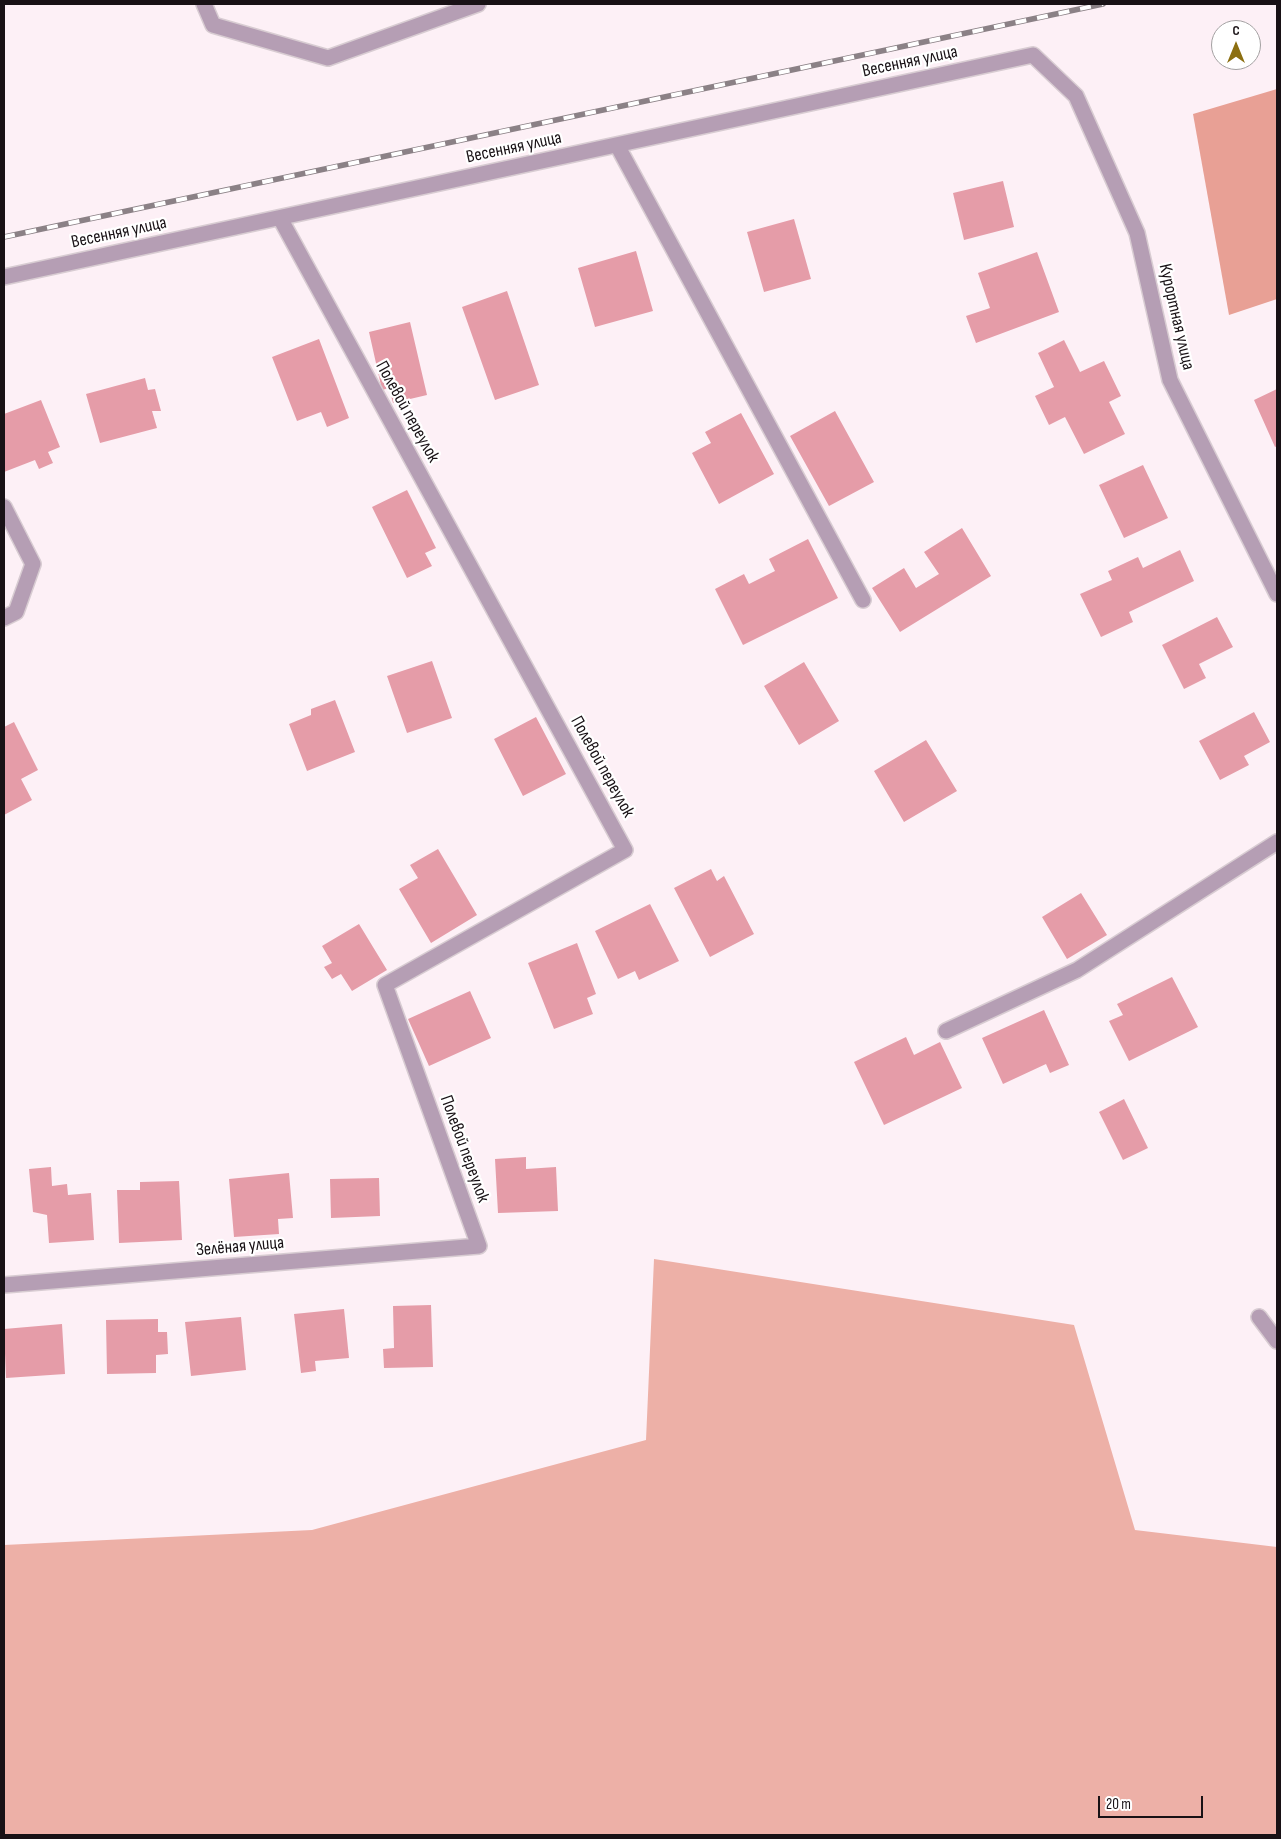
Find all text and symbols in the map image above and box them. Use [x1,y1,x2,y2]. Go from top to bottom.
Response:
north arrow [1211,20,1261,70]
text: С [1232,22,1240,39]
street label: Весенняя улица [860,41,960,83]
street label: Весенняя улица [464,127,564,169]
street label: Весенняя улица [69,212,169,254]
street label: Курортная улица [1153,262,1199,372]
street label: Полевой переулок [370,358,444,466]
street label: Полевой переулок [565,713,639,821]
street label: Полевой переулок [435,1092,493,1206]
street label: Зелёная улица [195,1232,285,1262]
scale bar [1101,1786,1206,1818]
text: 20 m [1106,1795,1131,1814]

